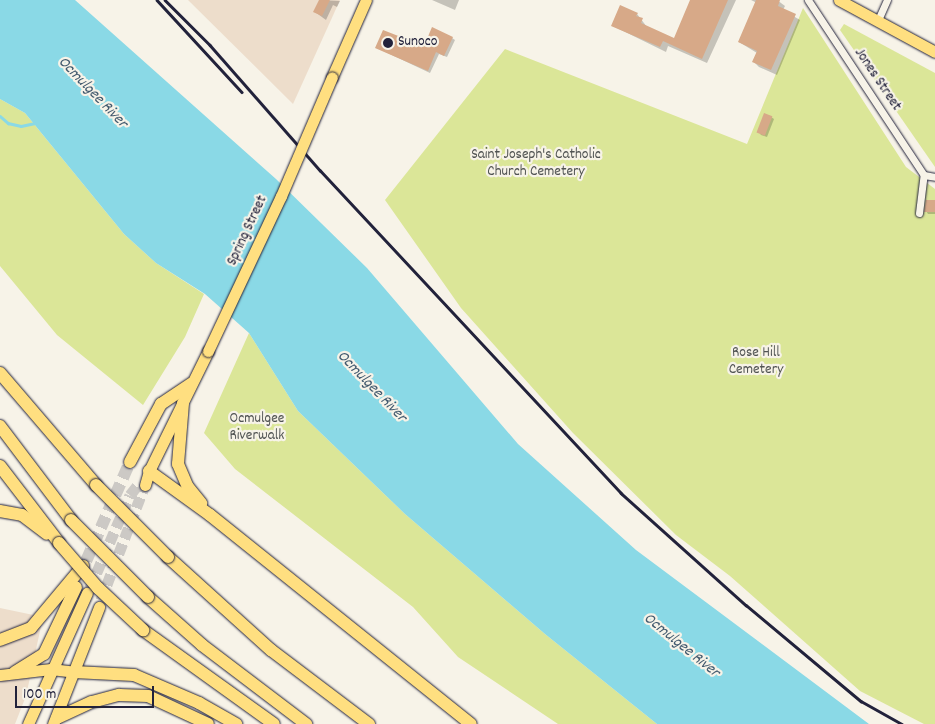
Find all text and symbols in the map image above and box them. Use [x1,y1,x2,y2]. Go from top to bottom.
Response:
place label: Sunoco [398,34,437,52]
marker: Sunoco [382,37,394,49]
street label: Jones Street [849,45,905,115]
water label: Ocmulgee River [53,53,131,133]
park label: Saint Joseph's Catholic Church Cemetery [471,146,601,181]
street label: Spring Street [224,193,272,269]
park label: Rose Hill Cemetery [729,344,783,379]
water label: Ocmulgee River [332,347,410,427]
park label: Ocmulgee Riverwalk [230,410,284,445]
water label: Ocmulgee River [639,609,723,683]
scale bar [18,676,156,708]
text: 100 m [23,684,56,706]

